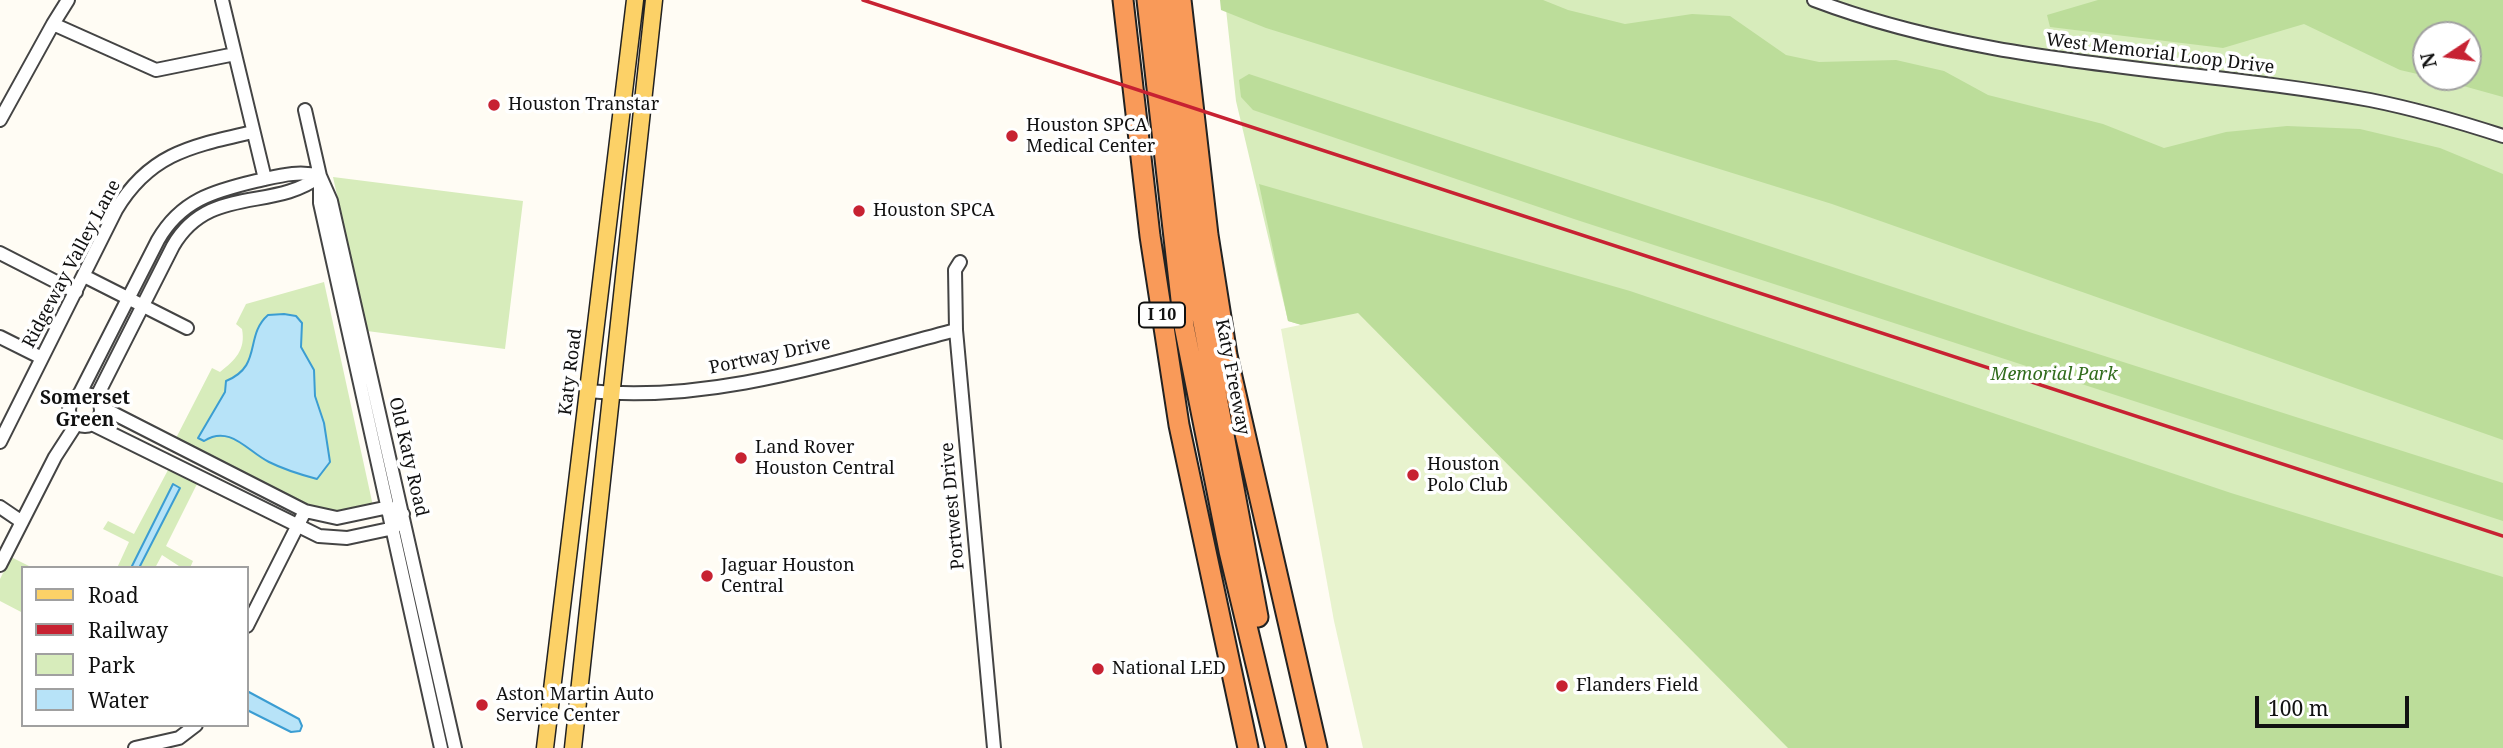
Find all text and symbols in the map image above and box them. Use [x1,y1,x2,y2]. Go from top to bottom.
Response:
north arrow [2412,21,2482,91]
street label: West Memorial Loop Drive [2044,29,2276,79]
text: N [2414,50,2443,71]
place label: Houston Transtar [508,94,659,116]
marker: Houston Transtar [486,97,502,113]
place label: Houston SPCA Medical Center [1026,115,1155,158]
marker: Houston SPCA Medical Center [1004,128,1020,144]
street label: Ridgeway Valley Lane [18,176,126,352]
place label: Houston SPCA [873,200,995,222]
marker: Houston SPCA [851,203,867,219]
road number: I 10 [1139,302,1185,328]
street label: Katy Freeway [1210,317,1254,437]
street label: Katy Road [555,327,587,417]
street label: Portway Drive [707,333,833,379]
park label: Memorial Park [1991,364,2117,386]
district label: Somerset Green [40,388,130,432]
street label: Old Katy Road [384,395,432,519]
place label: Land Rover Houston Central [755,437,895,480]
street label: Portwest Drive [937,441,969,571]
marker: Land Rover Houston Central [733,450,749,466]
place label: Houston Polo Club [1427,454,1508,496]
marker: Houston Polo Club [1405,467,1421,483]
place label: Jaguar Houston Central [721,555,855,598]
legend [21,566,248,727]
marker: Jaguar Houston Central [699,568,715,584]
text: Road [88,581,139,609]
text: Railway [88,616,168,644]
text: Park [88,651,135,679]
place label: National LED [1112,658,1226,680]
marker: National LED [1090,661,1106,677]
place label: Flanders Field [1576,675,1699,697]
marker: Flanders Field [1554,678,1570,694]
scale bar [2258,682,2412,726]
place label: Aston Martin Auto Service Center [496,684,654,726]
text: Water [88,686,149,714]
text: 100 m [2268,694,2329,722]
marker: Aston Martin Auto Service Center [474,697,490,713]

